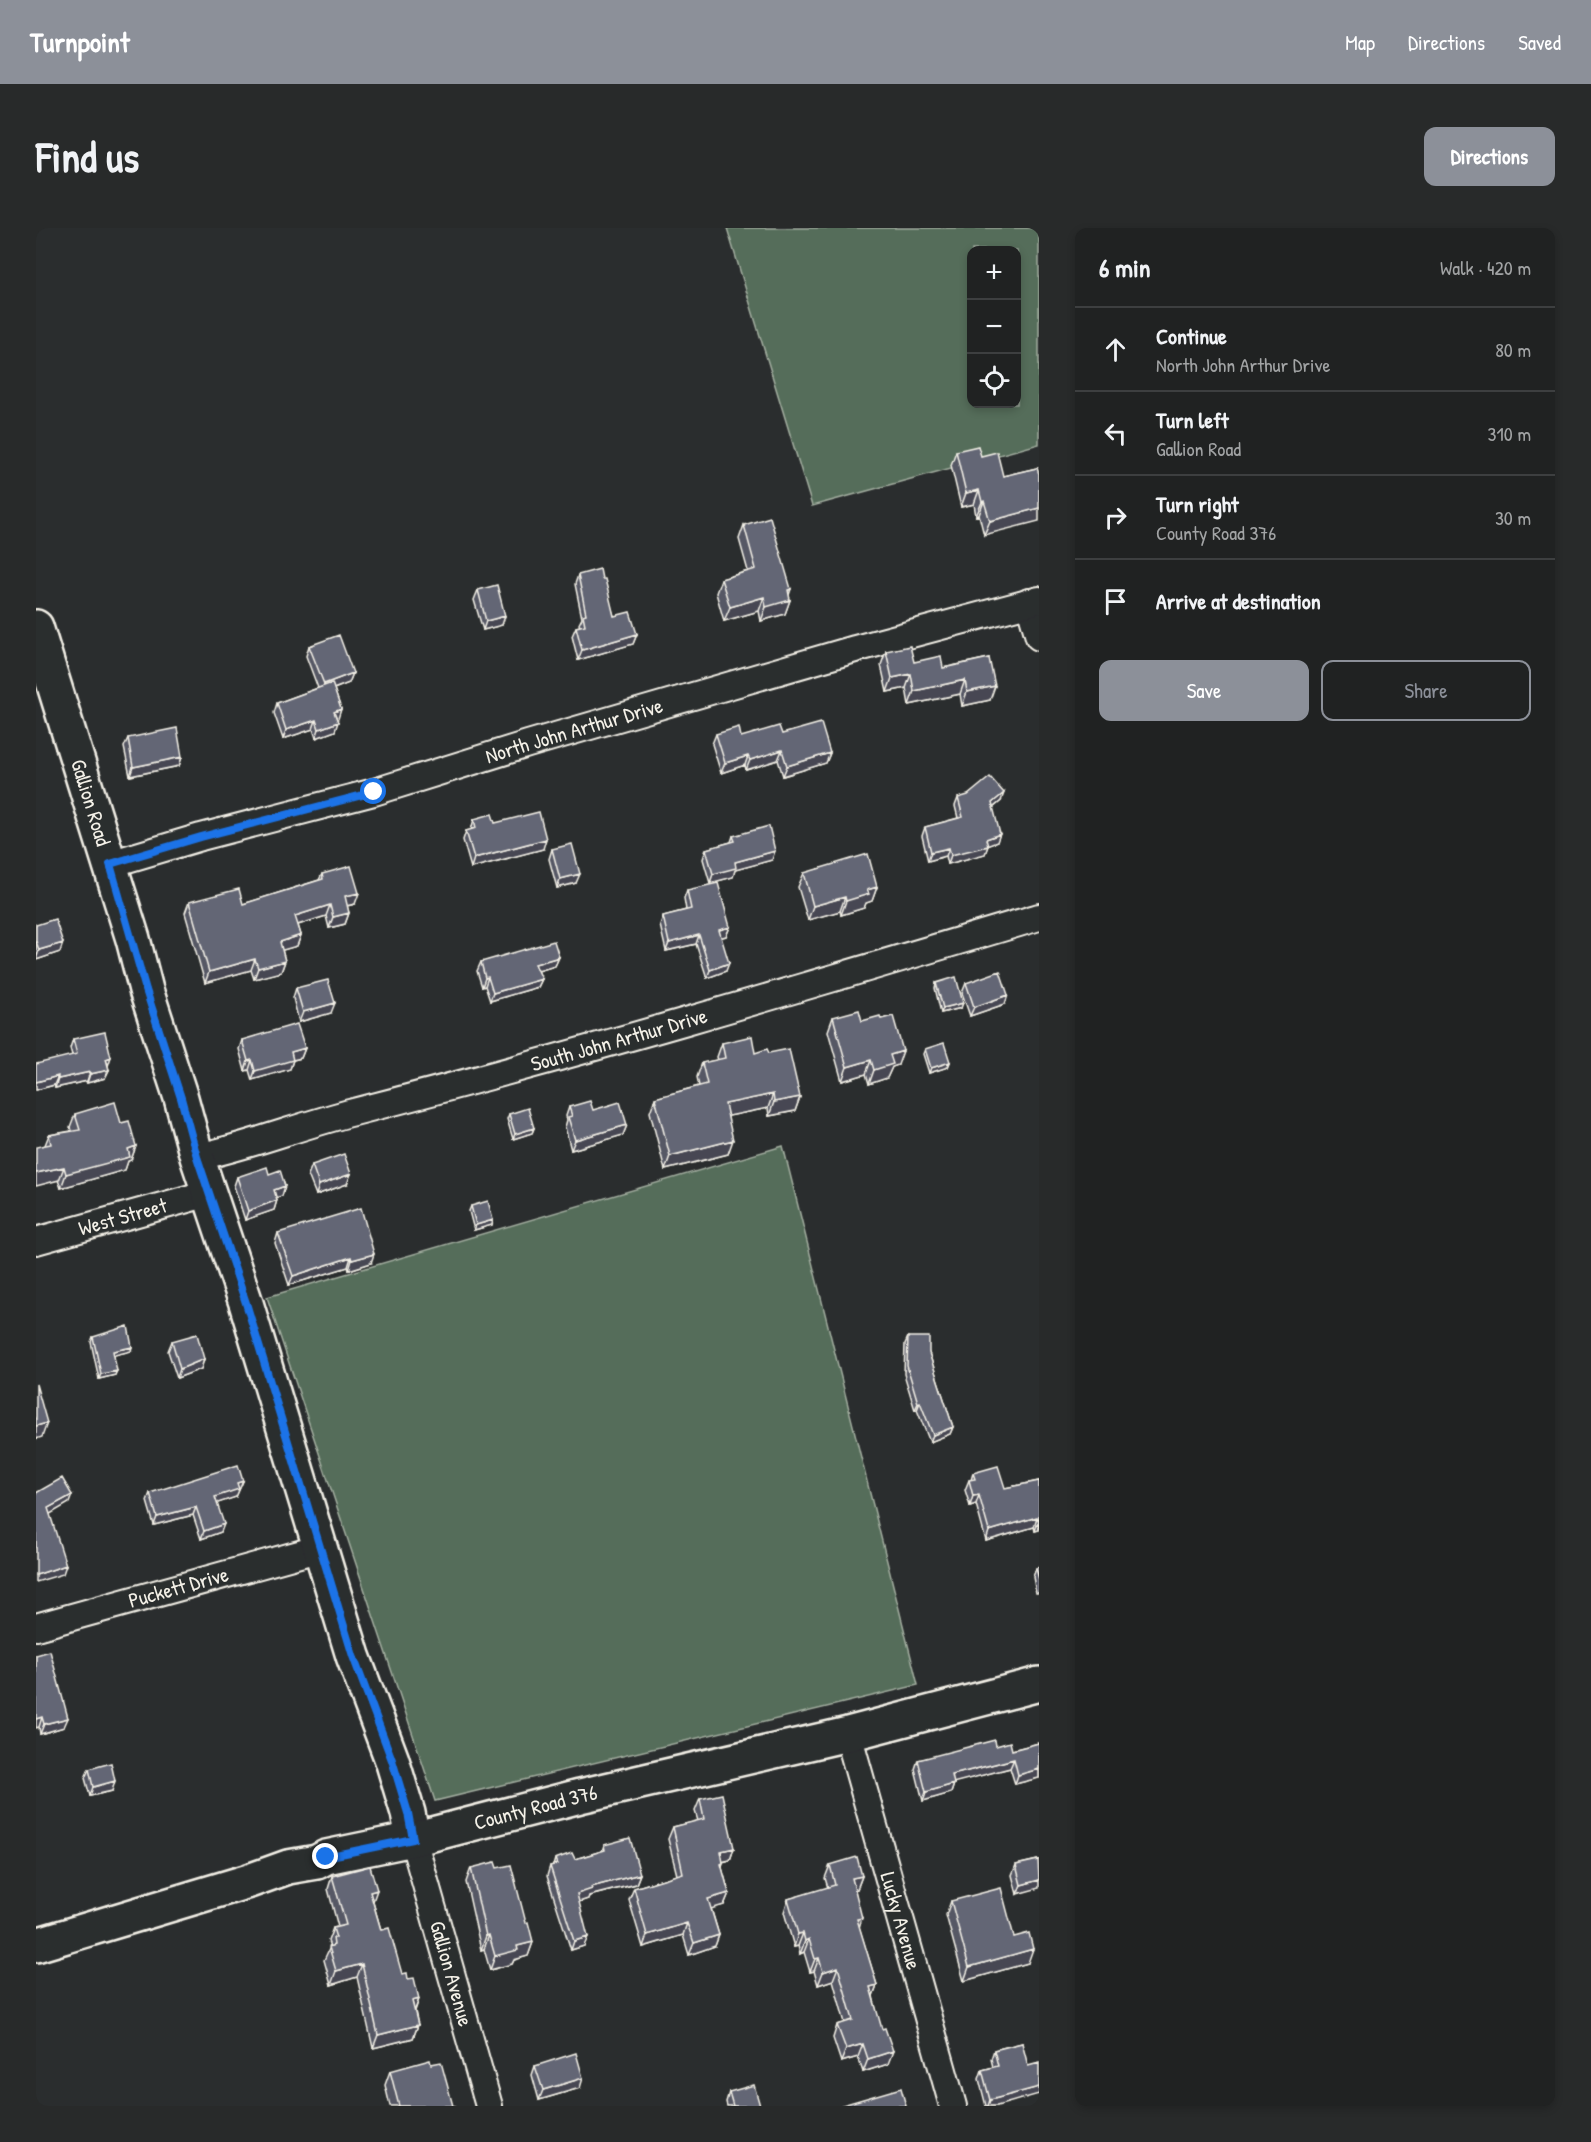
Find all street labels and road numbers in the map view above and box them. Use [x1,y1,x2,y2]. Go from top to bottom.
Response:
street label: North John Arthur Drive [482,691,666,770]
street label: Gallion Road [64,756,118,850]
street label: South John Arthur Drive [527,1001,711,1078]
street label: West Street [75,1190,171,1243]
street label: Puckett Drive [125,1559,232,1615]
street label: County Road 376 [471,1777,600,1837]
street label: Lucky Avenue [874,1868,929,1973]
street label: Gallion Avenue [423,1918,481,2030]

